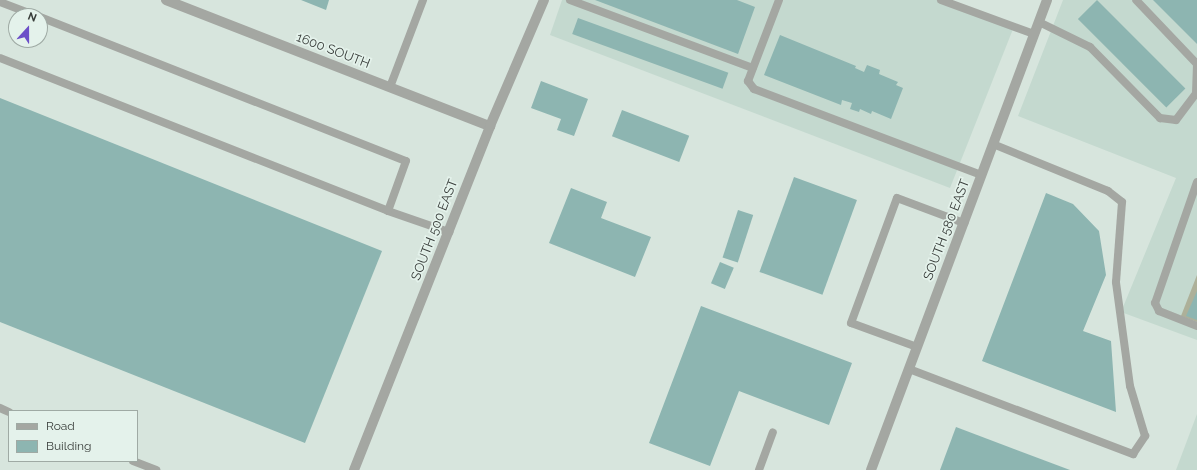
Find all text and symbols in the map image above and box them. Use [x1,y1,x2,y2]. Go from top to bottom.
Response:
north arrow [8,8,48,48]
text: N [26,10,38,25]
street label: 1600 SOUTH [294,30,372,72]
street label: SOUTH 500 EAST [409,177,461,283]
street label: SOUTH 580 EAST [921,177,973,283]
legend [8,410,138,462]
text: Road [46,419,75,433]
text: Building [46,439,92,453]

